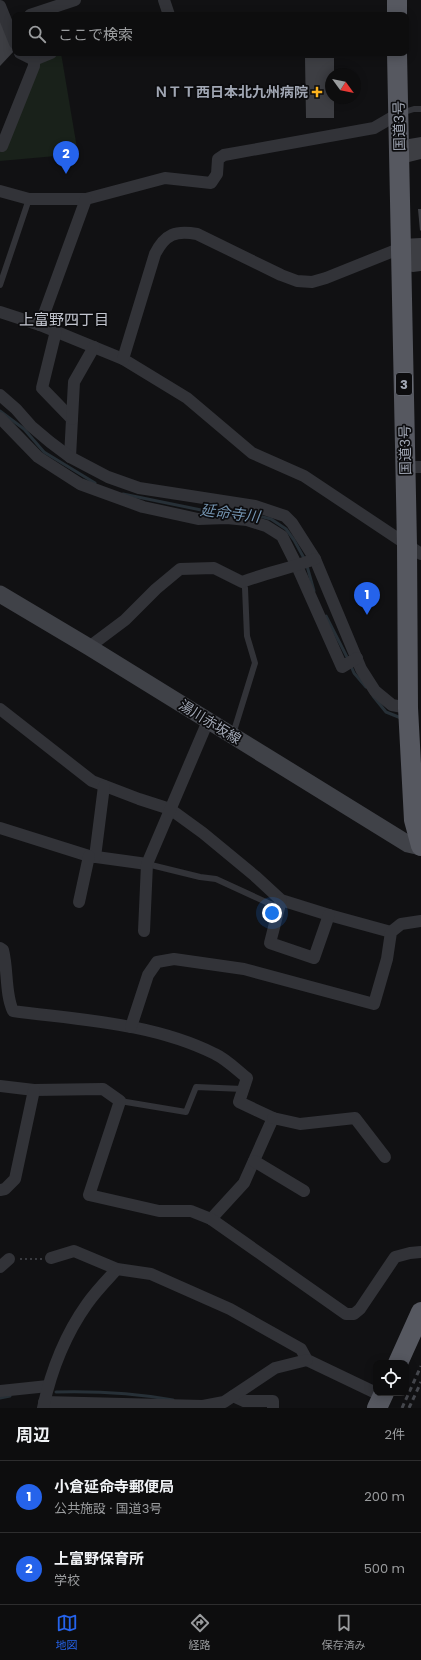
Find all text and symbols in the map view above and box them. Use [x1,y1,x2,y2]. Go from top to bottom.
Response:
search box [12,12,409,56]
icon: search [26,23,48,45]
text: ここで検索 [58,24,133,45]
north arrow [325,68,361,104]
place label: ＮＴＴ西日本北九州病院 [154,82,308,102]
marker: ＮＴＴ西日本北九州病院 [311,86,323,98]
street label: 国道3号 [389,101,409,151]
pin: 2 [53,141,79,174]
district label: 上富野四丁目 [19,309,109,330]
road number: 3 [396,373,412,395]
street label: 国道3号 [395,425,415,475]
water label: 延命寺川 [199,499,263,527]
pin: 1 [354,582,380,615]
street label: 湯川赤坂線 [175,695,245,749]
your location [262,903,282,923]
map controls [373,1360,409,1396]
button: locate [373,1360,409,1396]
text: 周辺 [16,1423,50,1447]
text: 2件 [385,1425,405,1444]
text: 小倉延命寺郵便局 [54,1476,174,1497]
text: 1 [27,1487,31,1506]
text: 200 m [364,1487,405,1506]
text: 公共施設 · 国道3号 [54,1499,162,1518]
text: 上富野保育所 [54,1548,144,1569]
text: 2 [25,1559,33,1578]
text: 500 m [364,1559,405,1578]
text: 学校 [54,1571,80,1590]
tab: 地図 [56,1612,78,1654]
tab: 経路 [189,1612,211,1654]
tab: 保存済み [322,1612,366,1654]

